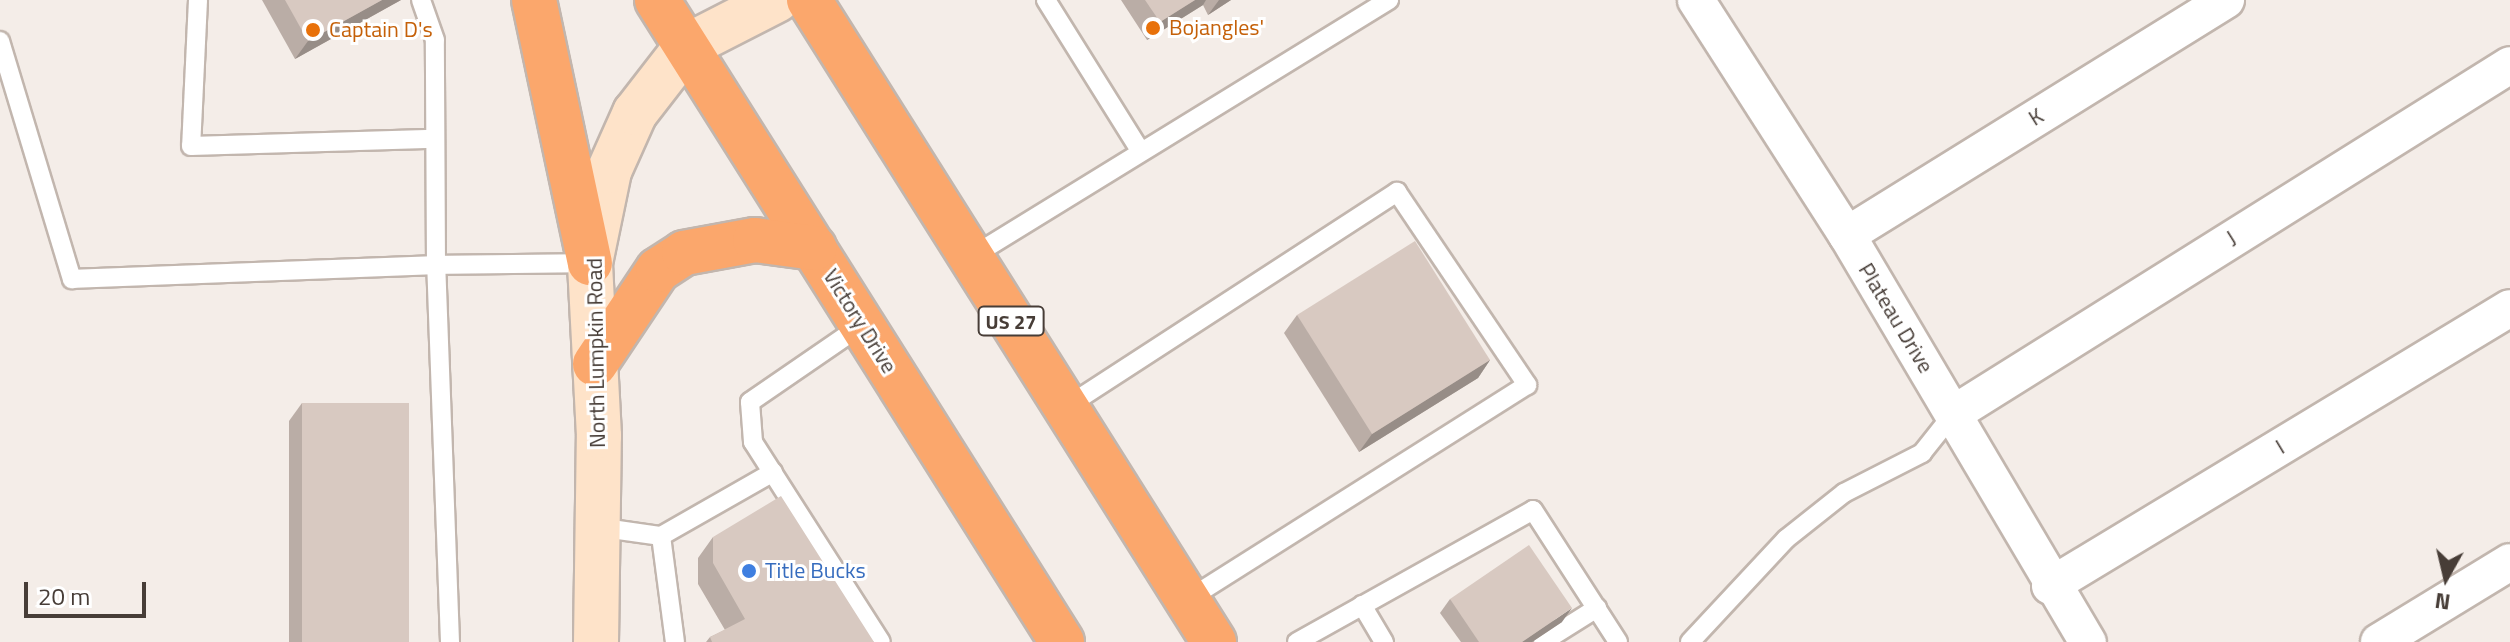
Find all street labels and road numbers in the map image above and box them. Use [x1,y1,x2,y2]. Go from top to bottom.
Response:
street label: K [2024,102,2048,132]
street label: J [2221,225,2241,251]
street label: North Lumpkin Road [581,258,611,448]
street label: Plateau Drive [1853,258,1939,378]
street label: Victory Drive [818,264,902,378]
road number: US 27 [977,305,1045,337]
street label: I [2271,434,2289,460]

